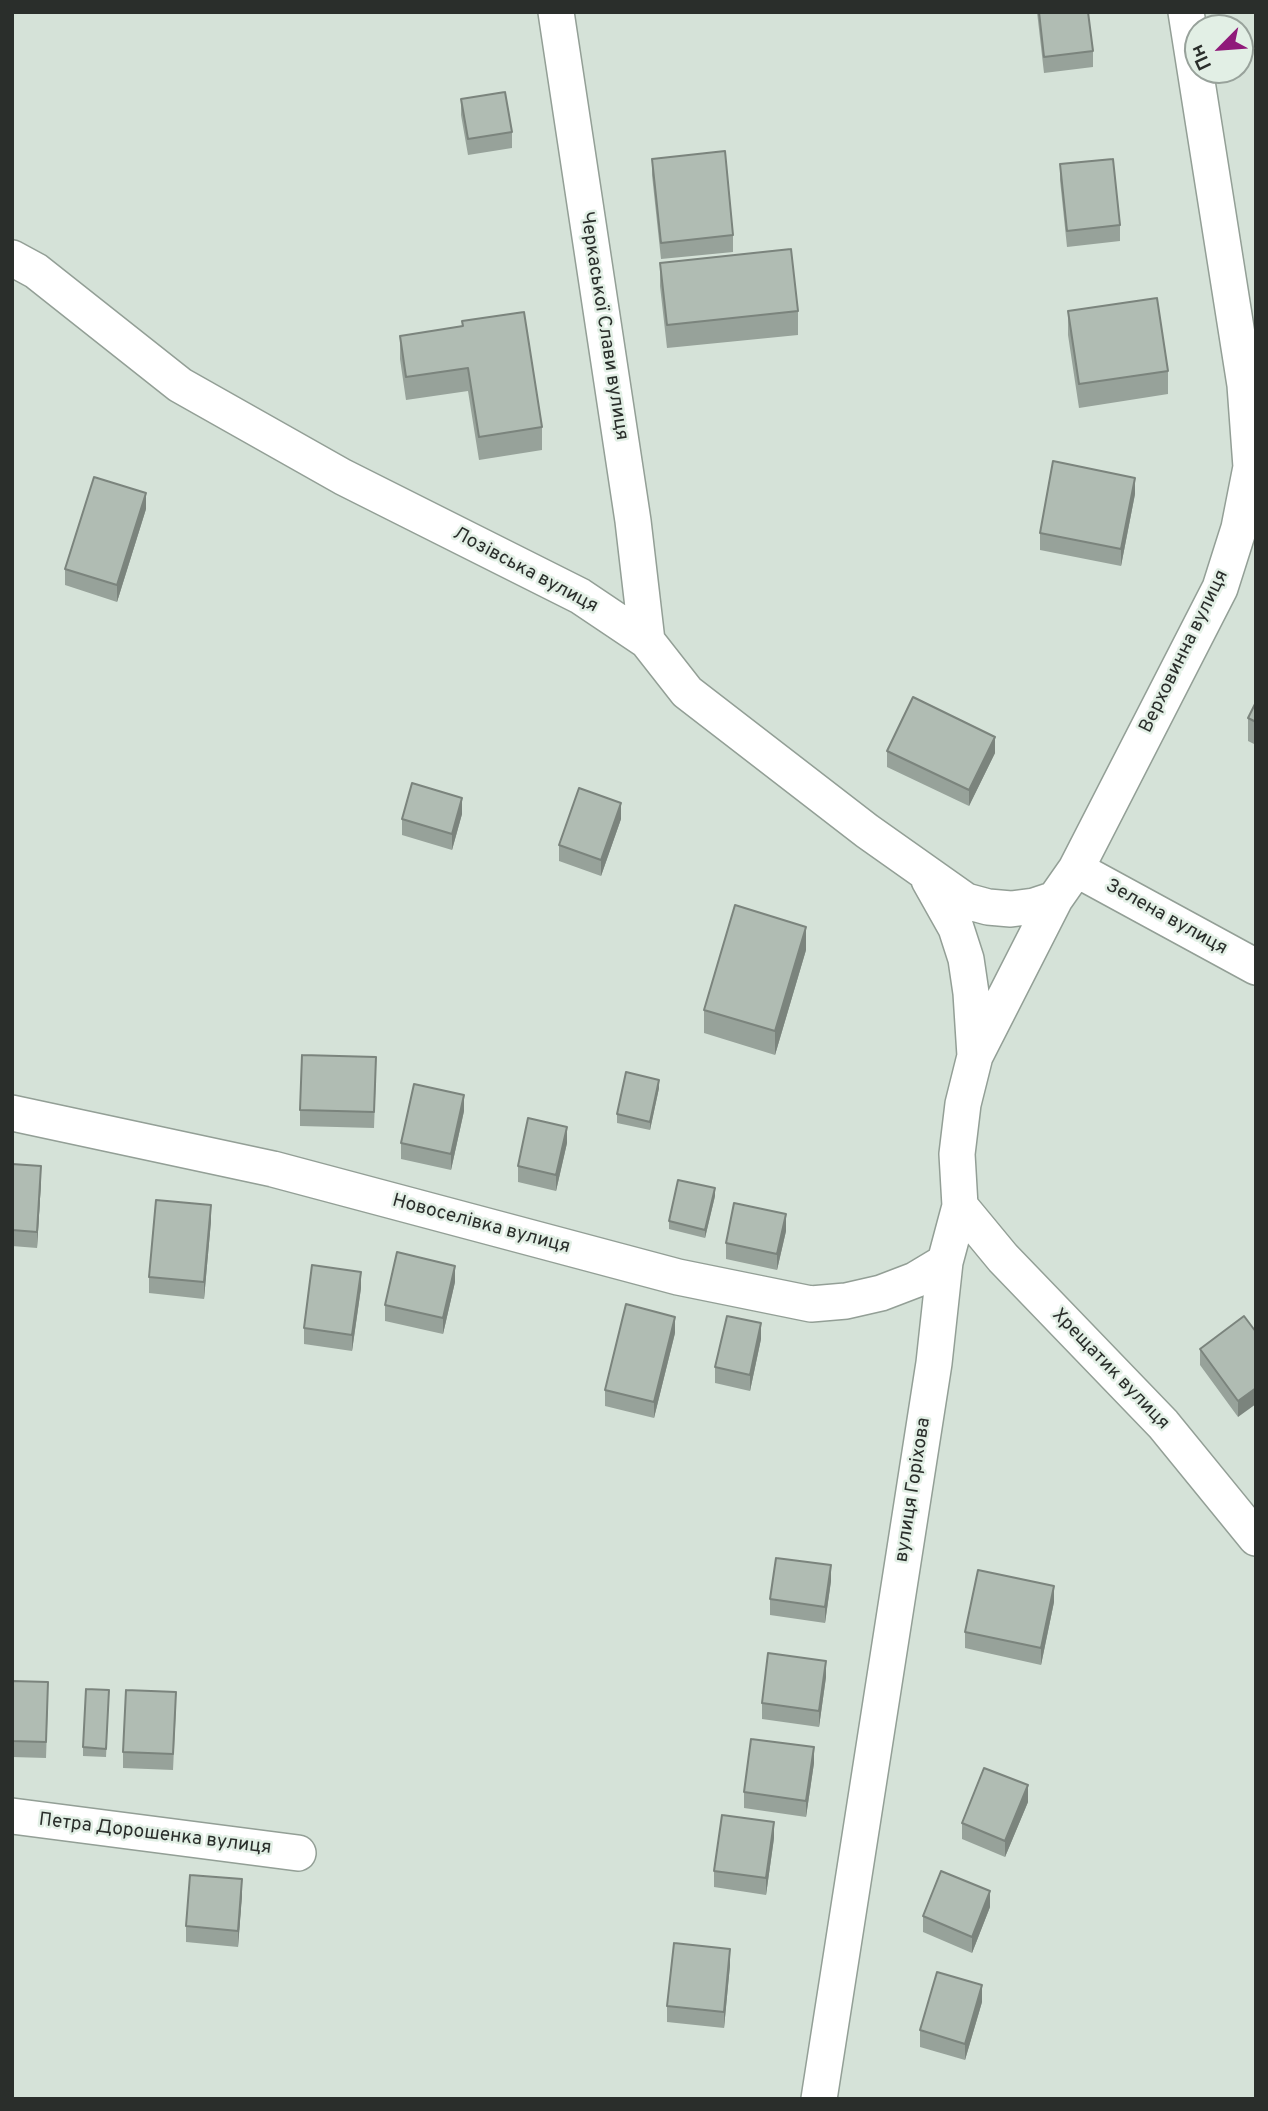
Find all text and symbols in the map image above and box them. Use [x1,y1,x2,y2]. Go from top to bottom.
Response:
north arrow [1184,14,1254,84]
text: Пн [1185,40,1218,74]
street label: Черкаської Слави вулиця [574,210,632,442]
street label: Лозівська вулиця [448,523,602,619]
street label: Верховинна вулиця [1136,567,1234,737]
street label: Зелена вулиця [1101,875,1231,961]
street label: Новоселівка вулиця [390,1190,572,1260]
street label: Хрещатик вулиця [1046,1305,1174,1435]
street label: вулиця Горіхова [891,1416,937,1564]
street label: Петра Дорошенка вулиця [37,1809,273,1861]

